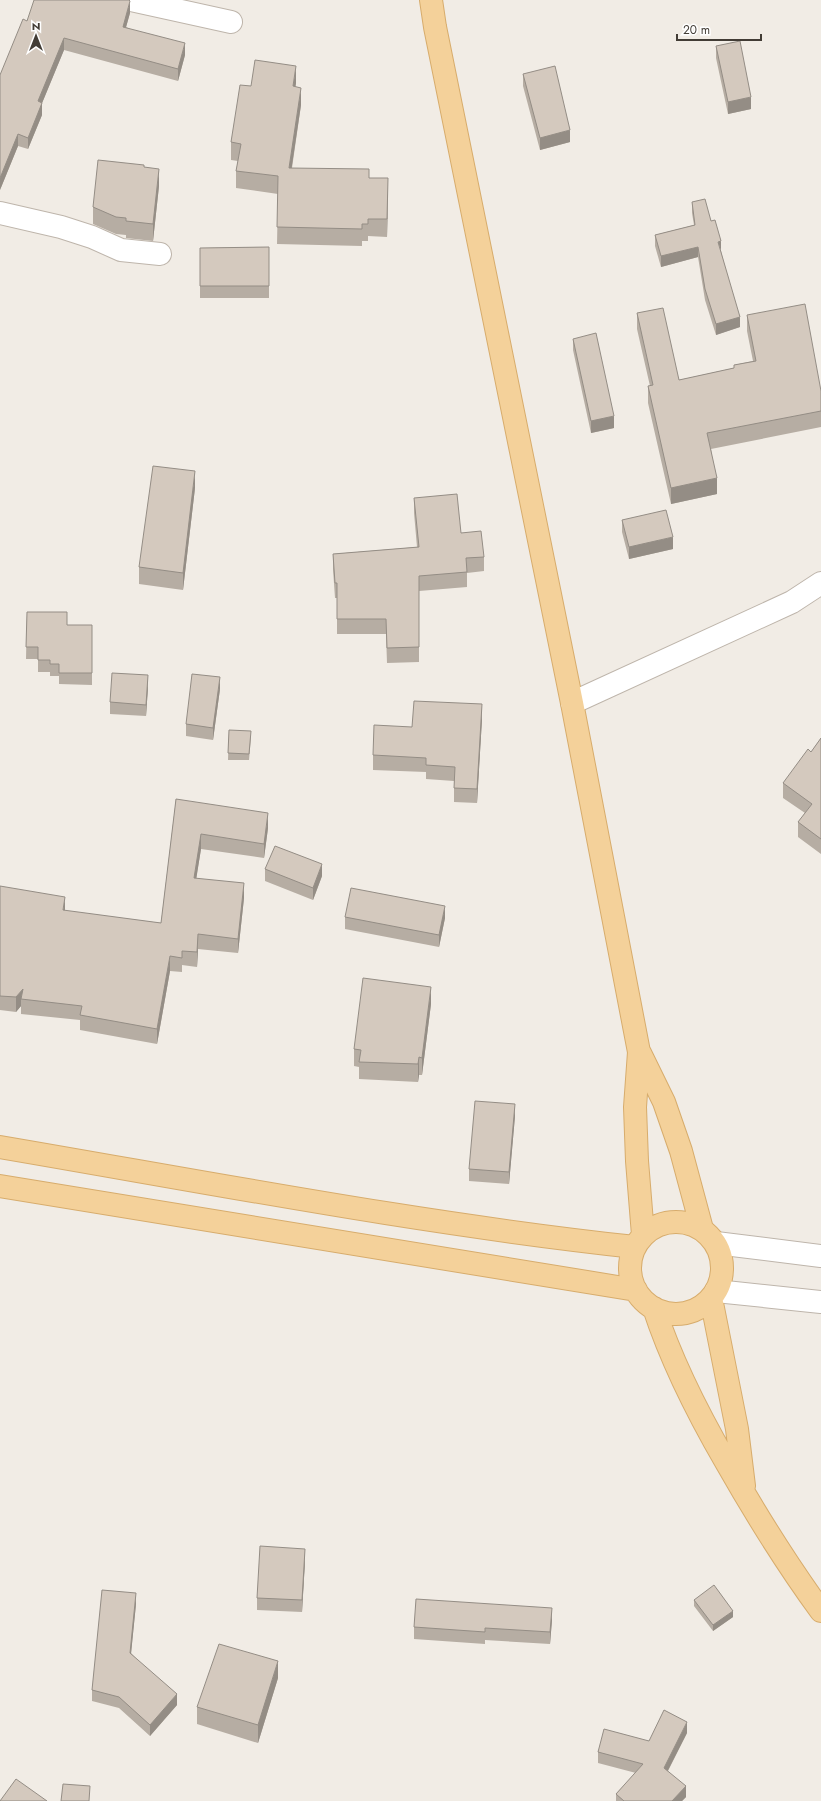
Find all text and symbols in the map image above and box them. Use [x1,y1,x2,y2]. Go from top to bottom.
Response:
north arrow [16,16,56,56]
scale bar [677,16,761,42]
text: N [32,18,40,34]
text: 20 m [683,21,710,39]

